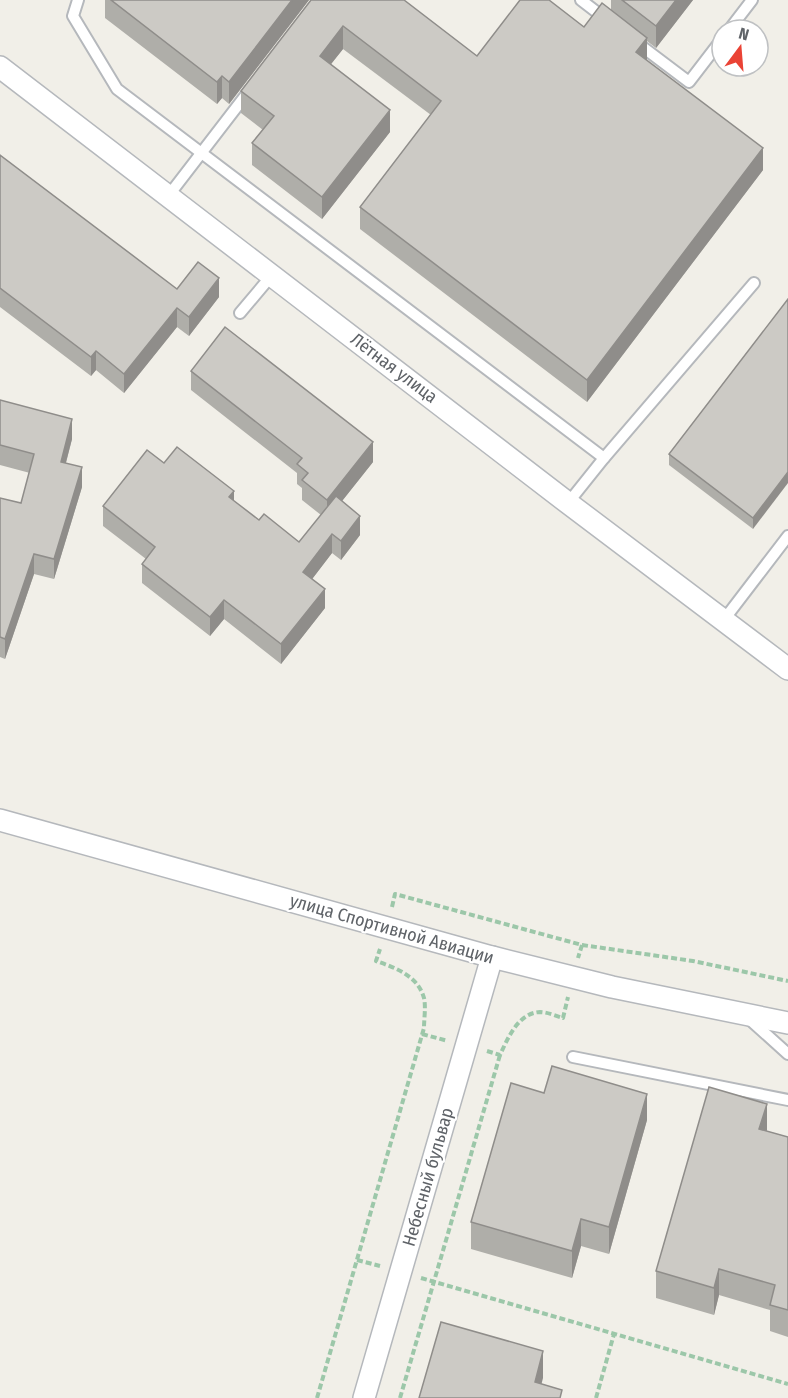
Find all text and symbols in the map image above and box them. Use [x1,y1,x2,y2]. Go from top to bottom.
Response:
north arrow [710,18,770,78]
text: N [737,24,751,45]
street label: Лётная улица [346,328,442,408]
street label: улица Спортивной Авиации [287,889,497,969]
street label: Небесный бульвар [398,1105,458,1249]

